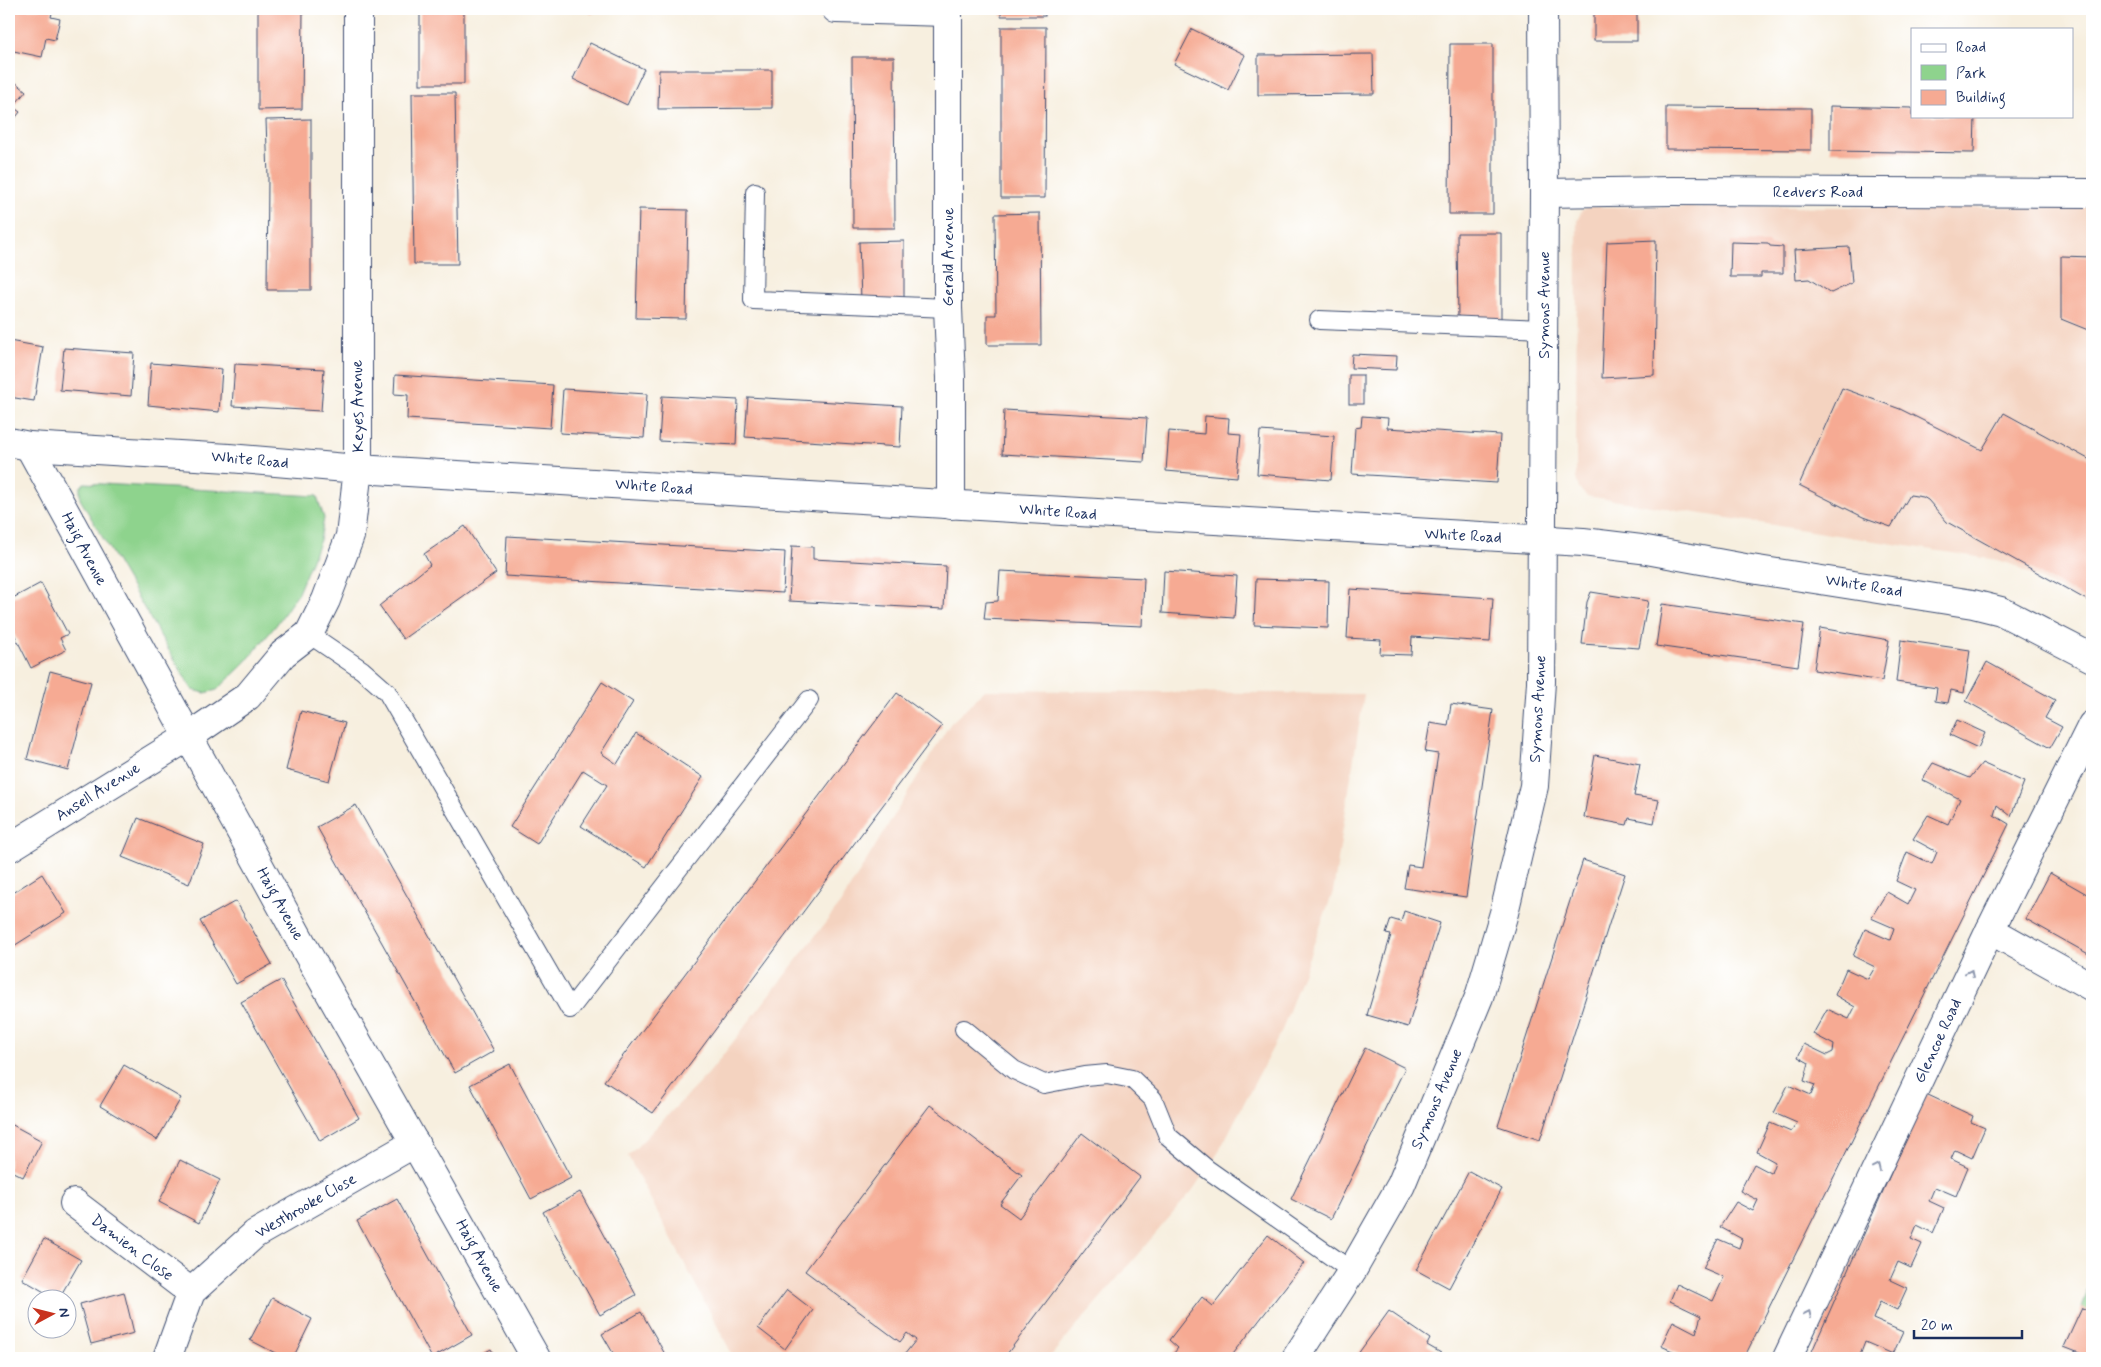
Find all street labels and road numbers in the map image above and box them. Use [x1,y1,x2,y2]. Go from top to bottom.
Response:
street label: Redvers Road [1773,182,1863,203]
street label: Gerald Avenue [938,207,959,306]
street label: Symons Avenue [1534,251,1555,359]
street label: Keyes Avenue [347,359,369,452]
street label: White Road [210,446,290,474]
street label: White Road [614,474,694,500]
street label: White Road [1018,499,1098,525]
street label: Haig Avenue [55,509,112,590]
street label: White Road [1424,523,1502,549]
street label: White Road [1824,570,1904,602]
street label: Symons Avenue [1525,655,1551,763]
street label: Ansell Avenue [52,757,145,826]
street label: Haig Avenue [250,864,309,945]
street label: Glencoe Road [1909,995,1967,1087]
street label: Symons Avenue [1406,1045,1468,1153]
street label: Westbrooke Close [252,1168,361,1243]
street label: Damien Close [86,1210,178,1286]
street label: Haig Avenue [449,1216,508,1297]

